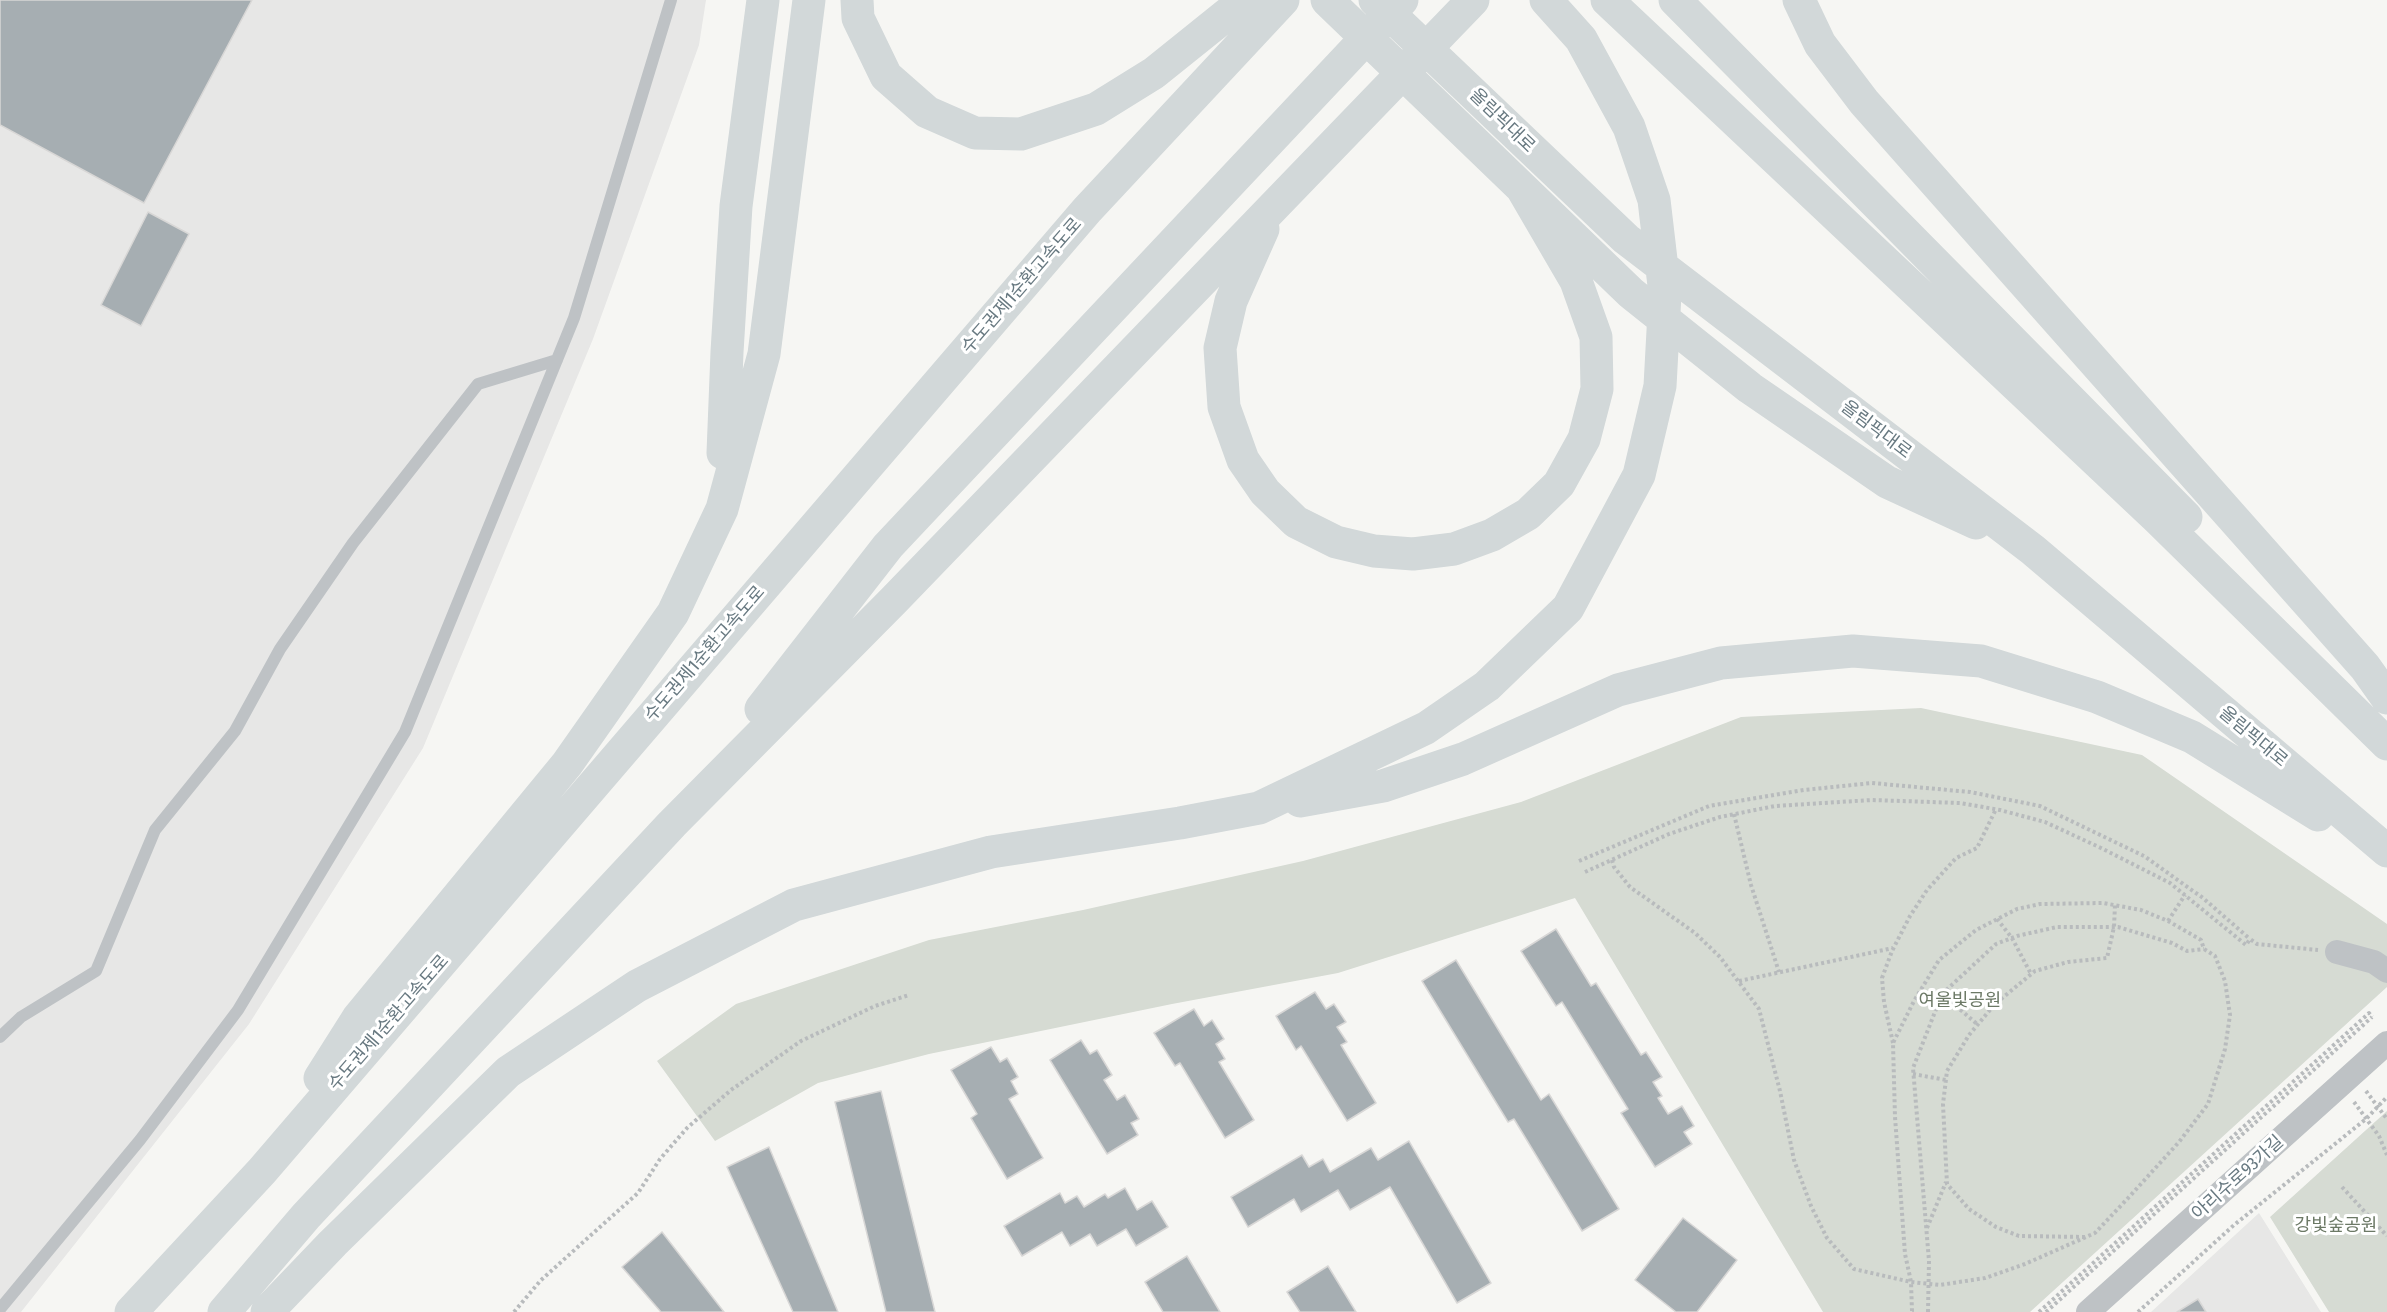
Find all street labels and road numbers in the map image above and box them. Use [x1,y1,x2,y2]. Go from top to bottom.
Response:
street label: 올림픽대로 [1465,84,1539,158]
street label: 수도권제1순환고속도로 [957,214,1087,358]
street label: 올림픽대로 [1836,396,1916,464]
street label: 수도권제1순환고속도로 [640,582,770,726]
street label: 올림픽대로 [2214,702,2292,772]
street label: 수도권제1순환고속도로 [324,951,454,1095]
street label: 아리수로93가길 [2188,1131,2288,1225]

